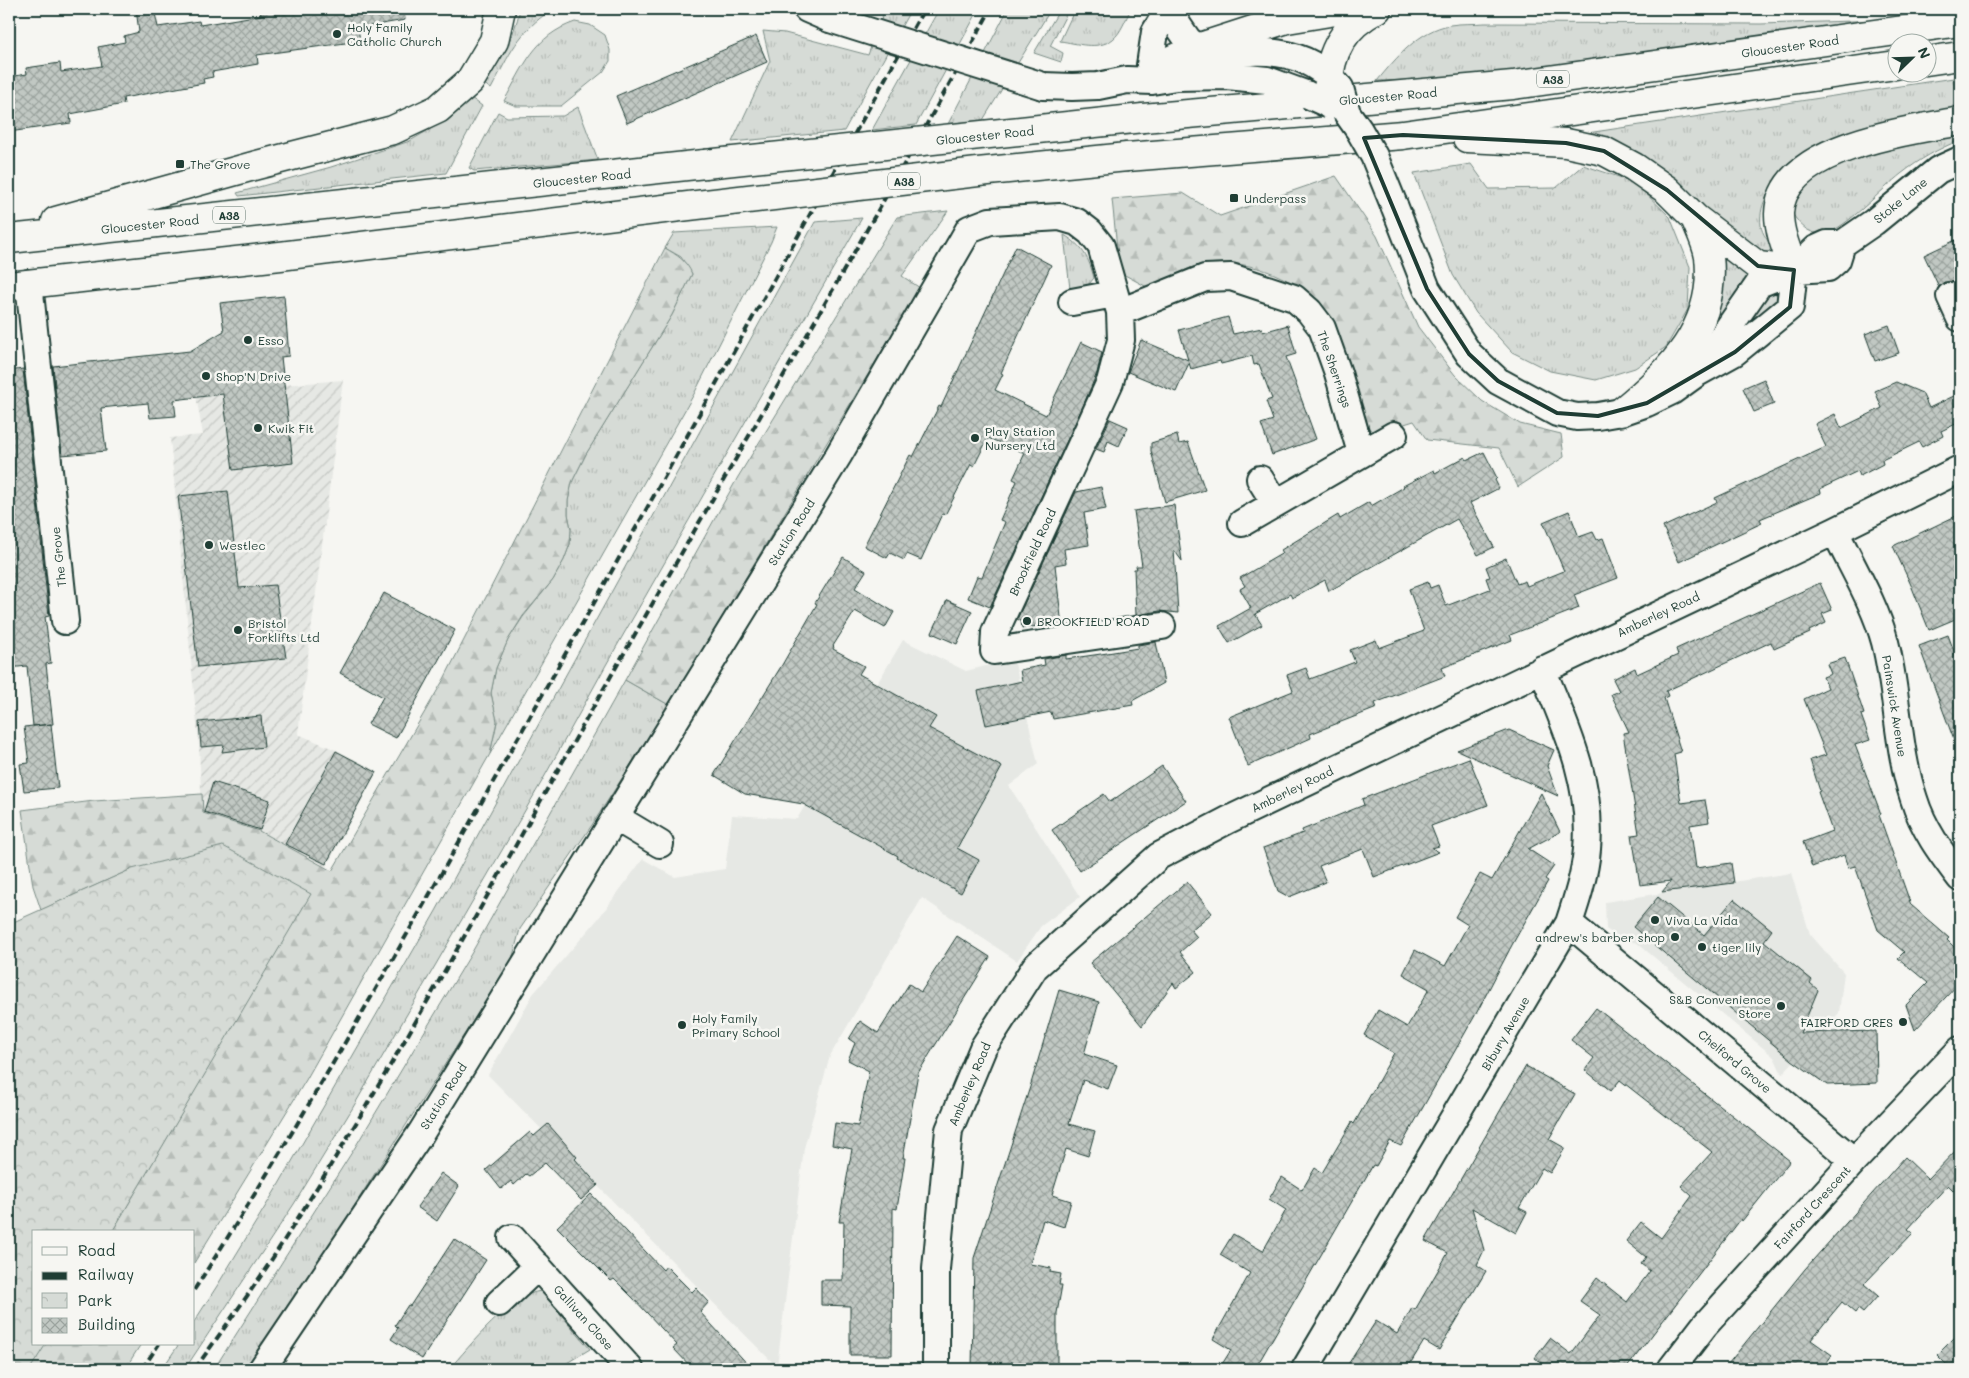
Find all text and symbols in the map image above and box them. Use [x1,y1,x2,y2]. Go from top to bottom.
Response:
place label: Holy Family Catholic Church [347,19,442,49]
marker: Holy Family Catholic Church [331,28,343,40]
street label: Gloucester Road [1740,31,1840,61]
north arrow [1886,32,1936,82]
text: N [1914,44,1935,61]
road number: A38 [1537,70,1569,88]
street label: Gloucester Road [1338,84,1438,108]
street label: Gloucester Road [935,122,1035,148]
place label: The Grove [190,156,251,172]
marker: The Grove [174,158,186,170]
street label: Gloucester Road [532,165,632,191]
road number: A38 [888,172,920,190]
street label: Stoke Lane [1870,173,1930,227]
place label: Underpass [1244,190,1306,206]
marker: Underpass [1228,192,1240,204]
road number: A38 [213,206,245,224]
street label: Gloucester Road [100,211,200,237]
street label: The Sherrings [1314,328,1356,410]
place label: Esso [258,332,284,348]
marker: Esso [242,334,254,346]
place label: Shop'N Drive [216,368,291,384]
marker: Shop'N Drive [200,370,212,382]
place label: Kwik Fit [268,420,314,436]
marker: Kwik Fit [252,422,264,434]
place label: Play Station Nursery Ltd [985,423,1055,453]
marker: Play Station Nursery Ltd [969,432,981,444]
street label: Station Road [764,495,818,568]
street label: Brookfield Road [1005,506,1059,598]
street label: The Grove [47,526,69,588]
place label: Westlec [219,537,266,553]
marker: Westlec [203,539,215,551]
street label: Amberley Road [1614,588,1702,640]
place label: BROOKFIELD ROAD [1037,613,1149,629]
place label: Bristol Forklifts Ltd [248,615,320,645]
marker: BROOKFIELD ROAD [1021,615,1033,627]
marker: Bristol Forklifts Ltd [232,624,244,636]
street label: Painswick Avenue [1879,654,1911,758]
street label: Amberley Road [1248,762,1336,816]
place label: Viva La Vida [1665,912,1738,928]
marker: Viva La Vida [1649,914,1661,926]
place label: andrew's barber shop [1535,929,1665,945]
marker: andrew's barber shop [1669,931,1681,943]
place label: tiger lily [1712,939,1761,955]
marker: tiger lily [1696,941,1708,953]
place label: S&B Convenience Store [1669,991,1771,1021]
street label: Bibury Avenue [1477,993,1533,1073]
marker: S&B Convenience Store [1775,1000,1787,1012]
place label: Holy Family Primary School [692,1010,780,1040]
place label: FAIRFORD CRES [1801,1014,1893,1030]
marker: FAIRFORD CRES [1897,1016,1909,1028]
marker: Holy Family Primary School [676,1019,688,1031]
street label: Chelford Grove [1695,1026,1775,1096]
street label: Amberley Road [944,1039,994,1128]
street label: Station Road [416,1059,470,1132]
street label: Fairford Crescent [1770,1162,1854,1252]
legend [32,1230,195,1346]
text: Road [78,1240,115,1260]
text: Railway [78,1264,134,1284]
street label: Gallivan Close [551,1281,617,1353]
text: Park [78,1290,112,1310]
text: Building [78,1314,135,1334]

